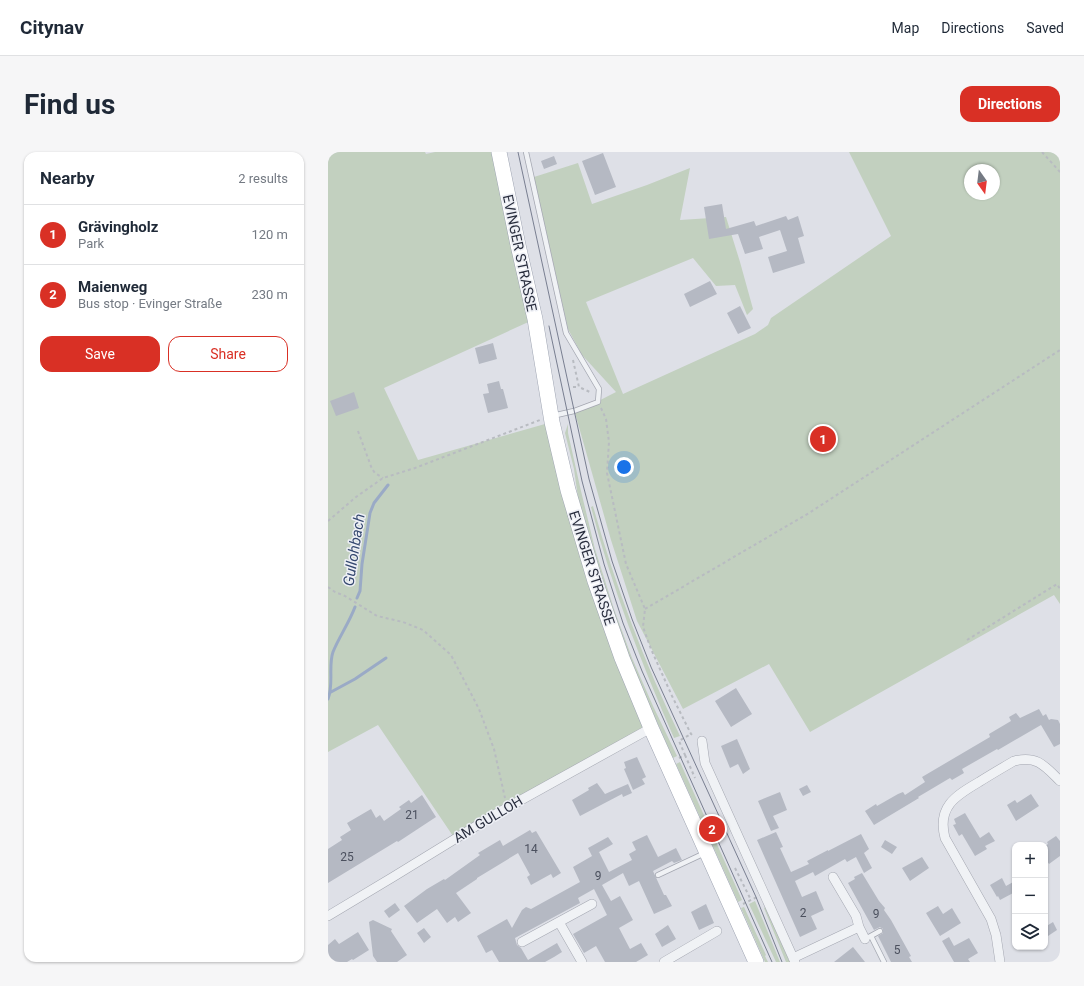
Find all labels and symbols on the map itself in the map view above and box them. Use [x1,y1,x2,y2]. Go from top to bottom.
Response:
north arrow [964,164,1000,200]
street label: EVINGER STRASSE [500,193,540,313]
pin: 1 [810,424,836,454]
your location [614,457,634,477]
street label: EVINGER STRASSE [566,509,618,627]
water label: Gullohbach [339,513,369,587]
street label: AM GULLOH [451,792,525,846]
house number: 21 [405,808,419,822]
pin: 2 [699,814,725,844]
house number: 14 [524,842,538,856]
house number: 25 [340,850,354,864]
house number: 9 [595,869,601,883]
house number: 2 [800,906,807,920]
house number: 9 [873,907,879,921]
house number: 5 [894,943,901,957]

